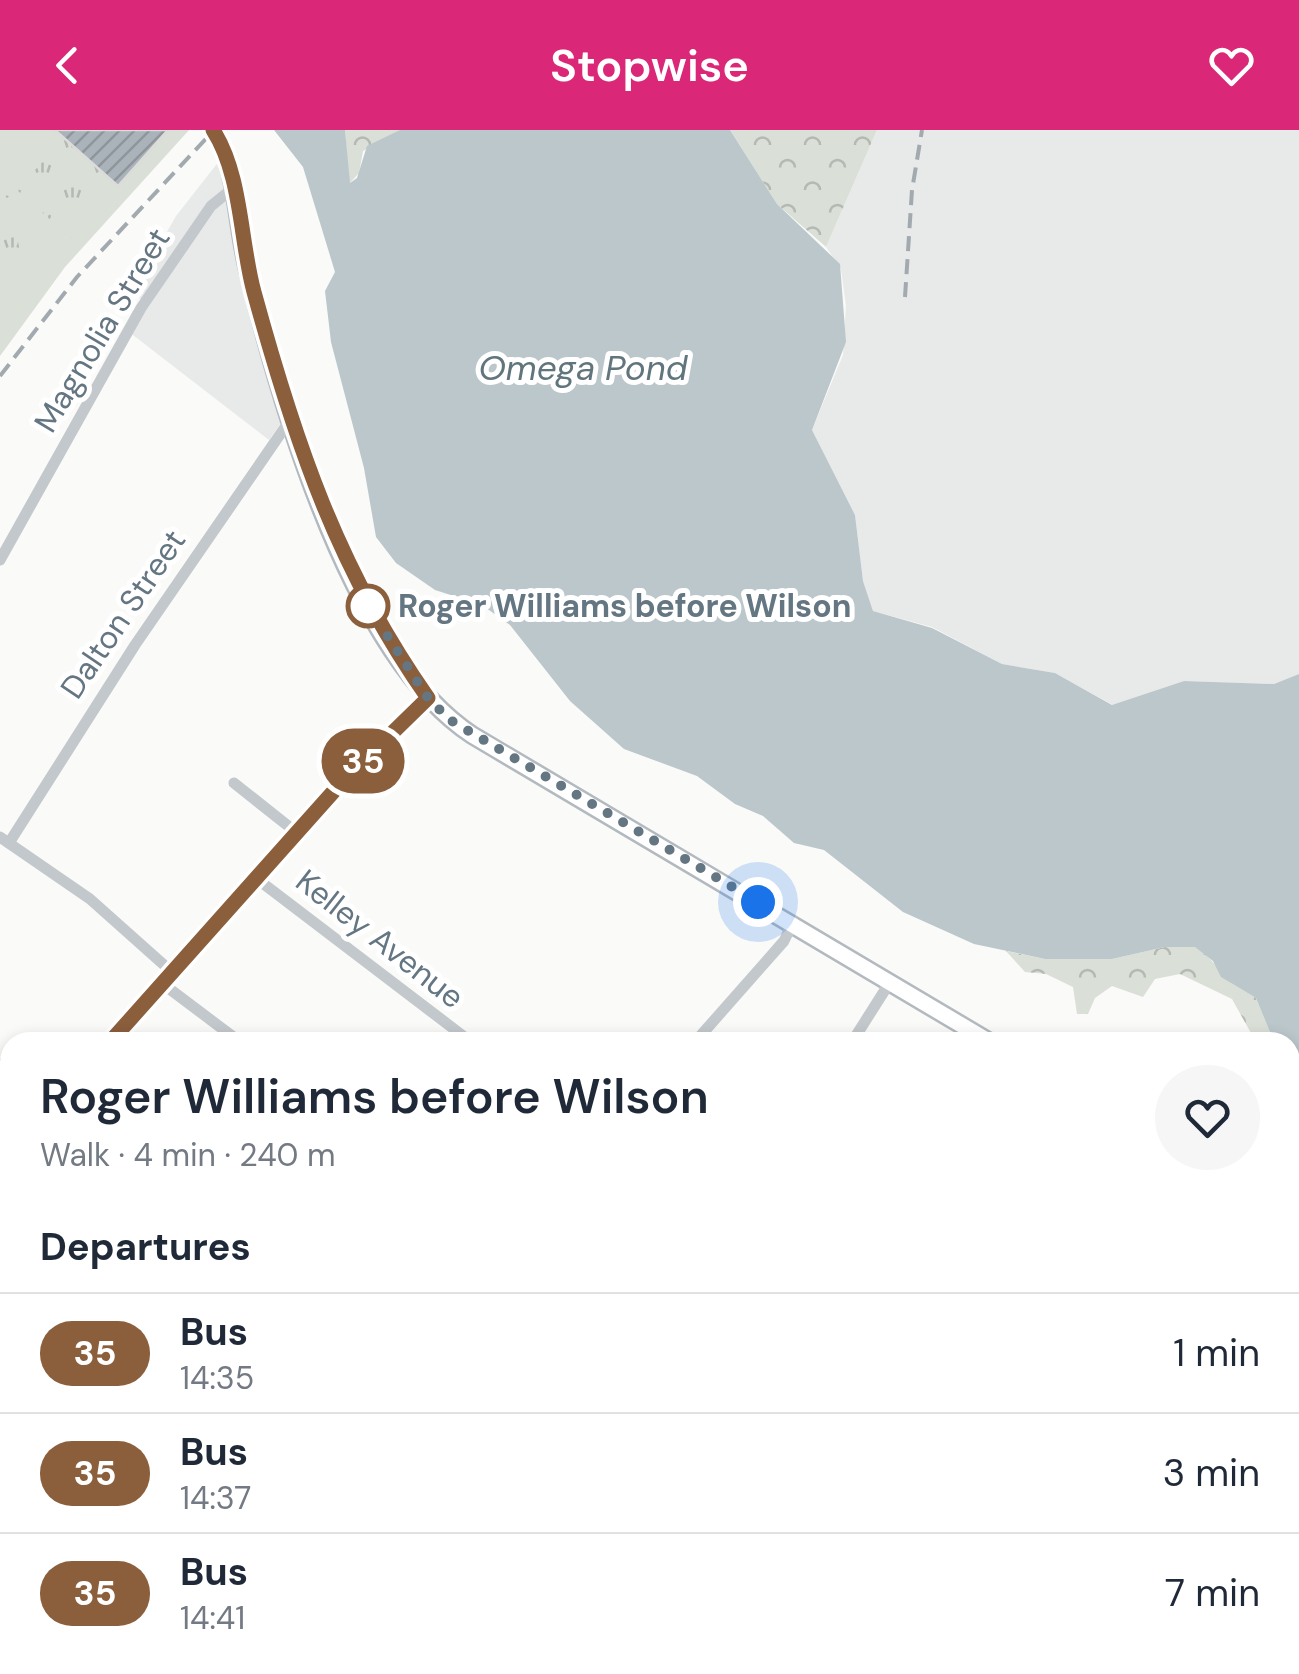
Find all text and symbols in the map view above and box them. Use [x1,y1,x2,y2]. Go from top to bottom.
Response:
text: Stopwise [550,36,749,95]
icon: back [40,38,95,93]
icon: heart [1204,38,1259,93]
street label: Magnolia Street [25,220,179,440]
water label: Omega Pond [478,345,689,391]
street label: Dalton Street [51,521,195,707]
marker: Roger Williams before Wilson [347,585,389,627]
place label: Roger Williams before Wilson [398,585,851,627]
line badge: 35 [318,728,408,794]
text: 35 [342,738,384,784]
street label: Kelley Avenue [287,860,473,1018]
your location [733,877,783,927]
text: Roger Williams before Wilson [40,1065,709,1128]
button: heart [1155,1065,1260,1170]
text: Walk · 4 min · 240 m [40,1134,336,1176]
text: Departures [40,1222,251,1272]
text: Bus [180,1307,248,1357]
text: 1 min [1173,1328,1260,1378]
text: 35 [74,1330,116,1376]
text: 14:35 [180,1357,254,1399]
text: Bus [180,1427,248,1477]
text: 3 min [1163,1448,1260,1498]
text: 35 [74,1450,116,1496]
text: 14:37 [180,1477,251,1519]
text: Bus [180,1547,248,1597]
text: 7 min [1165,1568,1260,1618]
text: 35 [74,1570,116,1616]
text: 14:41 [180,1597,245,1639]

